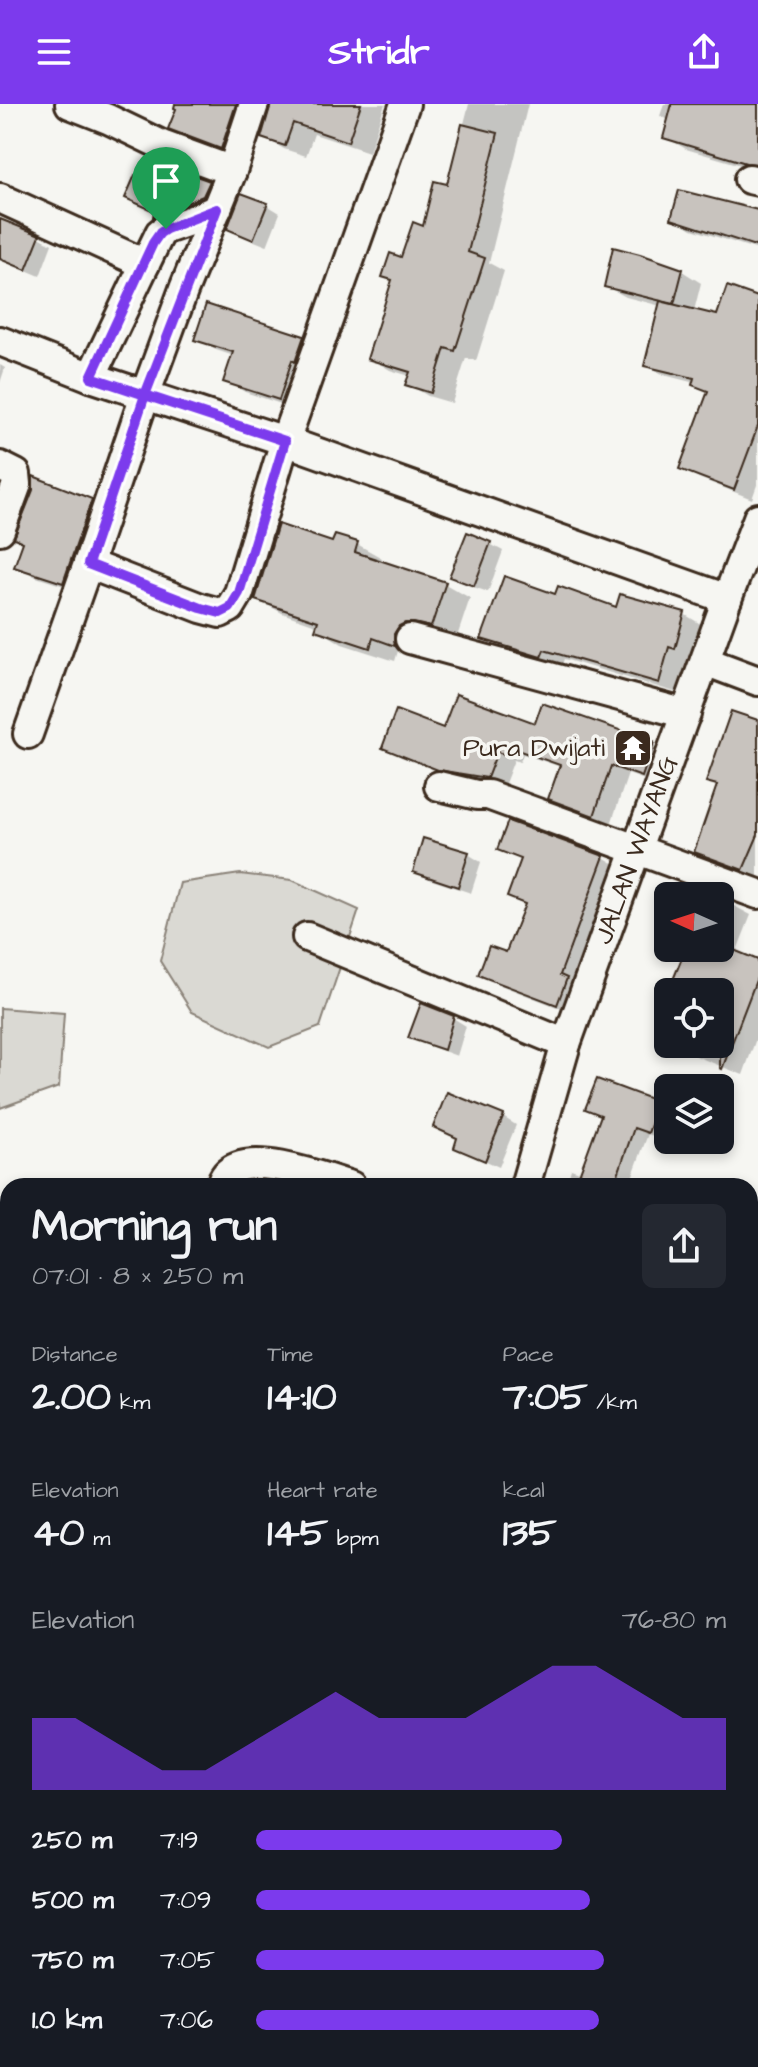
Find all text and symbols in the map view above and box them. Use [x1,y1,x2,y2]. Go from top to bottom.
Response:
text: Stridr [328,27,430,78]
icon: menu [32,30,76,74]
icon: share [682,30,726,74]
pin [132,147,200,229]
icon: arrive [144,159,188,203]
temple icon: Pura Dwijati [612,727,654,769]
place label: Pura Dwijati [463,730,605,766]
street label: JALAN WAYANG [585,751,687,949]
north arrow [654,882,734,962]
map controls [654,882,734,1154]
button: locate [654,978,734,1058]
button: layers [654,1074,734,1154]
text: Morning run [32,1197,277,1258]
button: share [642,1204,726,1288]
text: 07:01 · 8 × 250 m [32,1258,243,1294]
text: Distance [32,1339,118,1370]
text: Time [267,1339,313,1370]
text: Pace [503,1339,554,1370]
text: 2.00 [32,1370,111,1425]
text: 14:10 [267,1370,337,1425]
text: 7:05 [503,1370,588,1425]
text: km [111,1387,150,1418]
text: /km [588,1387,637,1418]
text: Elevation [32,1475,119,1506]
text: Heart rate [267,1475,378,1506]
text: kcal [503,1475,545,1506]
text: 40 [32,1506,84,1561]
text: 145 [267,1506,328,1561]
text: 135 [503,1506,556,1561]
text: m [84,1523,110,1554]
text: bpm [328,1523,379,1554]
text: Elevation [32,1602,134,1638]
text: 76–80 m [622,1602,726,1638]
text: 250 m [32,1822,112,1858]
text: 7:19 [160,1822,198,1858]
text: 500 m [32,1882,114,1918]
text: 7:09 [160,1882,212,1918]
text: 750 m [32,1942,113,1978]
text: 7:05 [160,1942,215,1978]
text: 1.0 km [32,2002,102,2038]
text: 7:06 [160,2002,213,2038]

